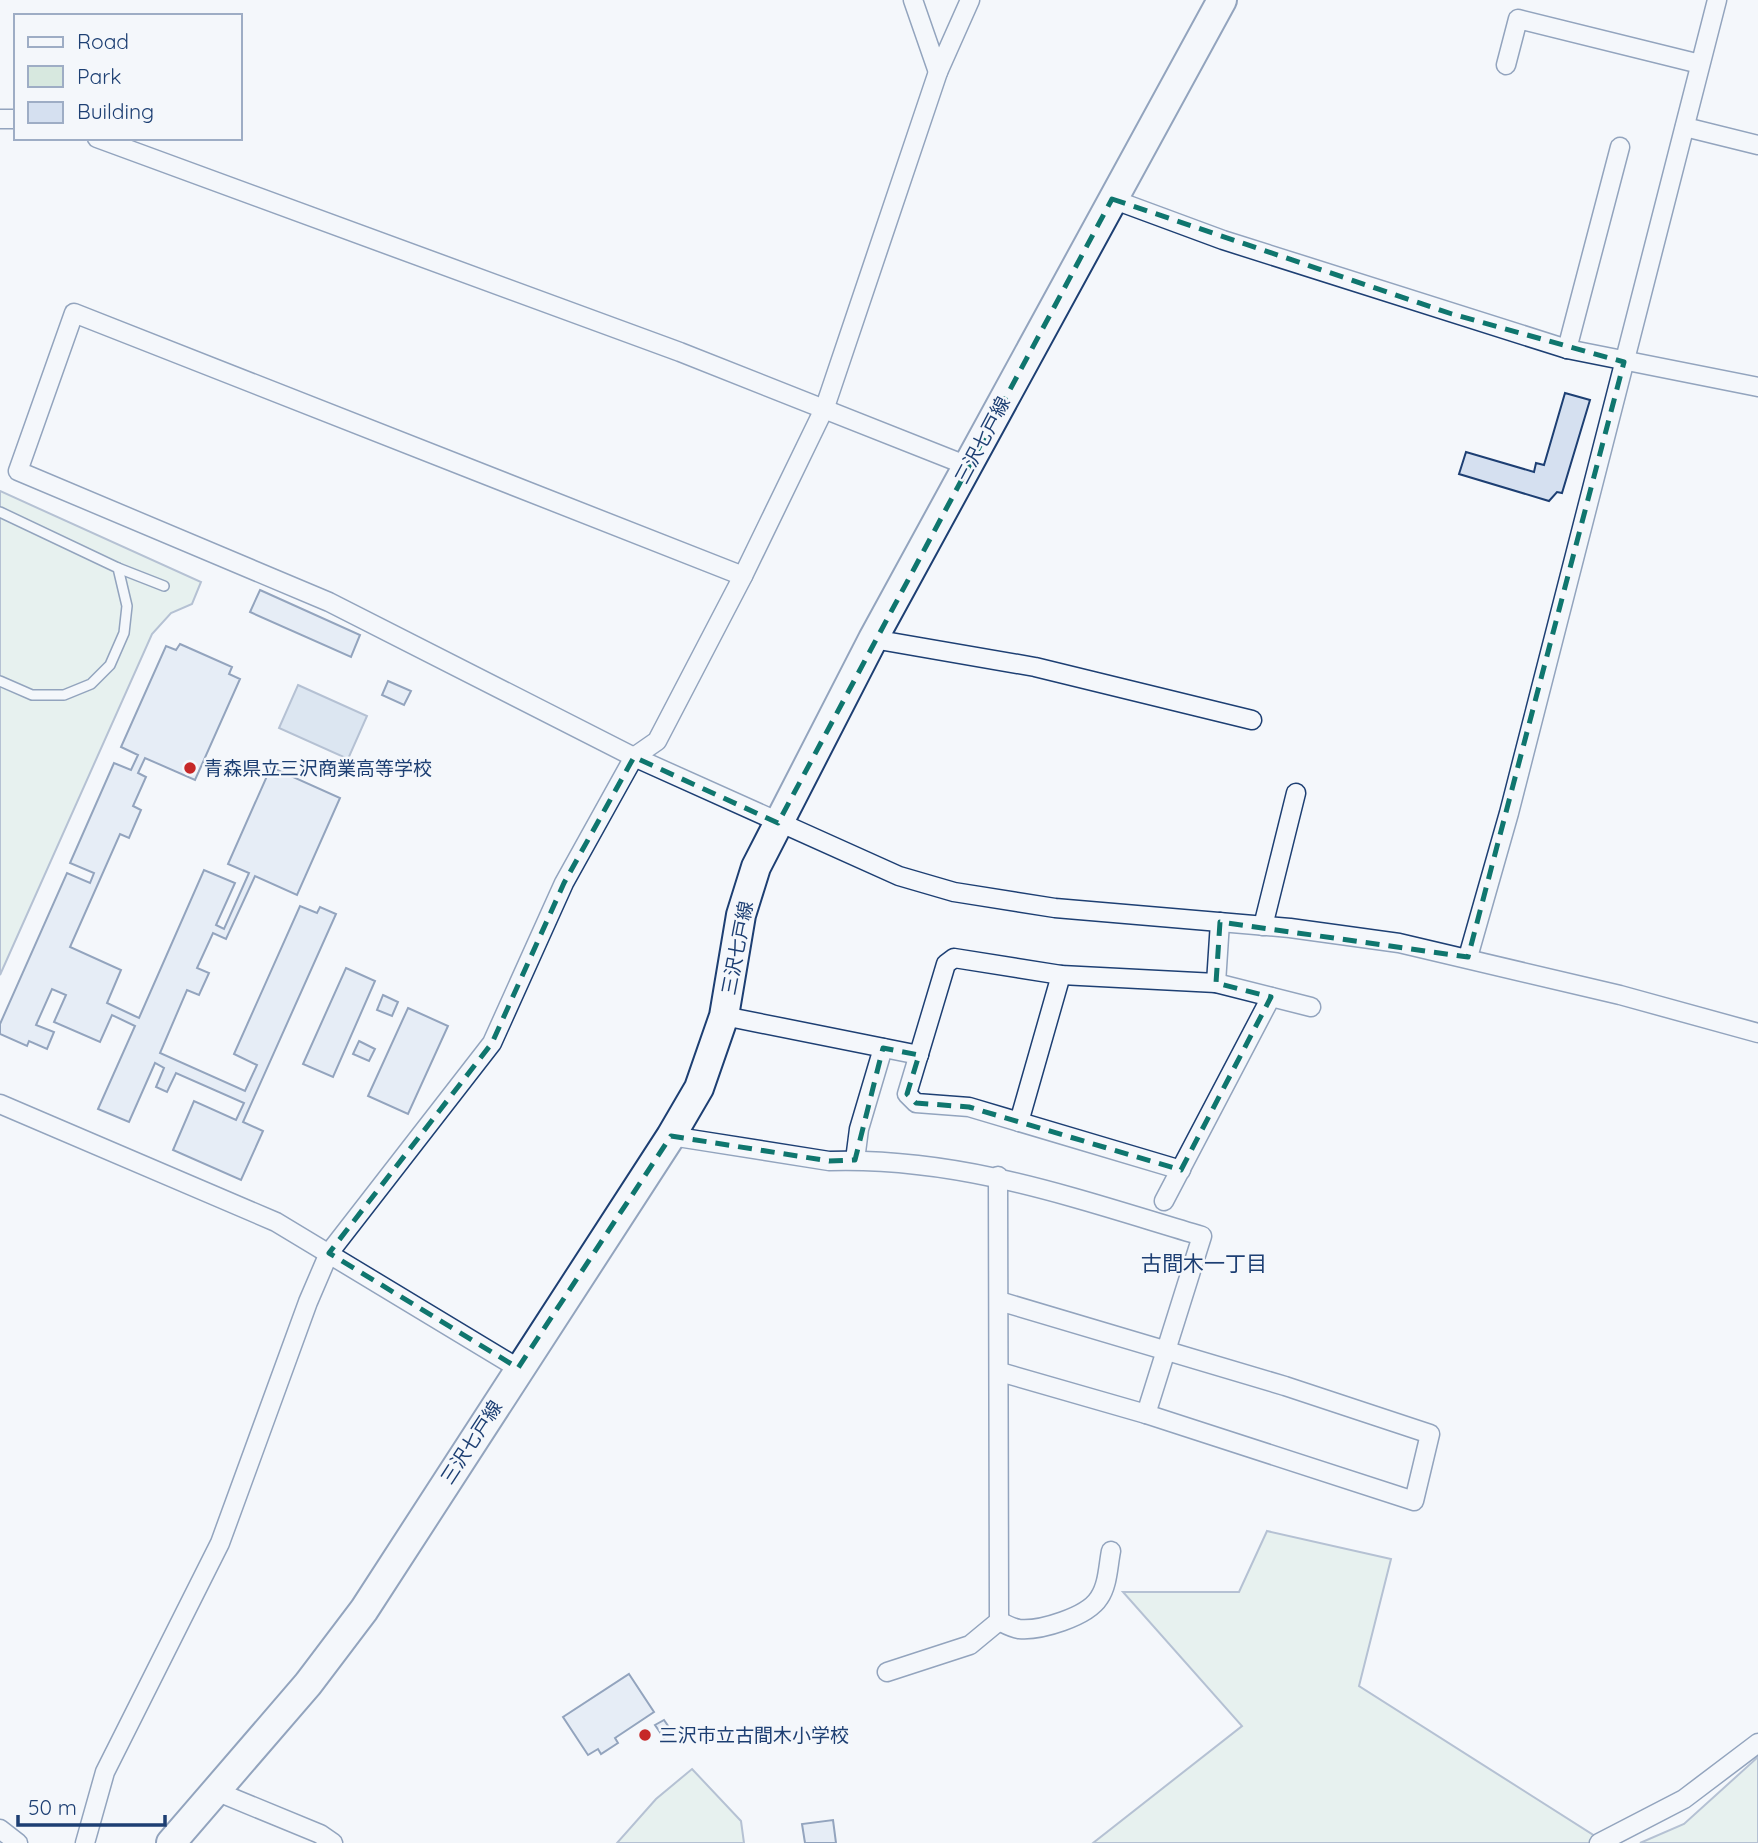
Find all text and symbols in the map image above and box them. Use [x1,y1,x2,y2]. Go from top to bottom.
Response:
legend [14,14,242,140]
text: Road [77,28,129,54]
text: Park [77,63,121,89]
text: Building [77,98,154,124]
street label: 三沢七戸線 [949,392,1015,488]
place label: 青森県立三沢商業高等学校 [204,756,432,780]
marker: 青森県立三沢商業高等学校 [182,760,198,776]
street label: 三沢七戸線 [716,899,758,997]
district label: 古間木一丁目 [1141,1250,1267,1276]
street label: 三沢七戸線 [435,1396,507,1488]
place label: 三沢市立古間木小学校 [659,1723,849,1747]
marker: 三沢市立古間木小学校 [637,1727,653,1743]
scale bar [18,1784,164,1828]
text: 50 m [28,1794,77,1820]

